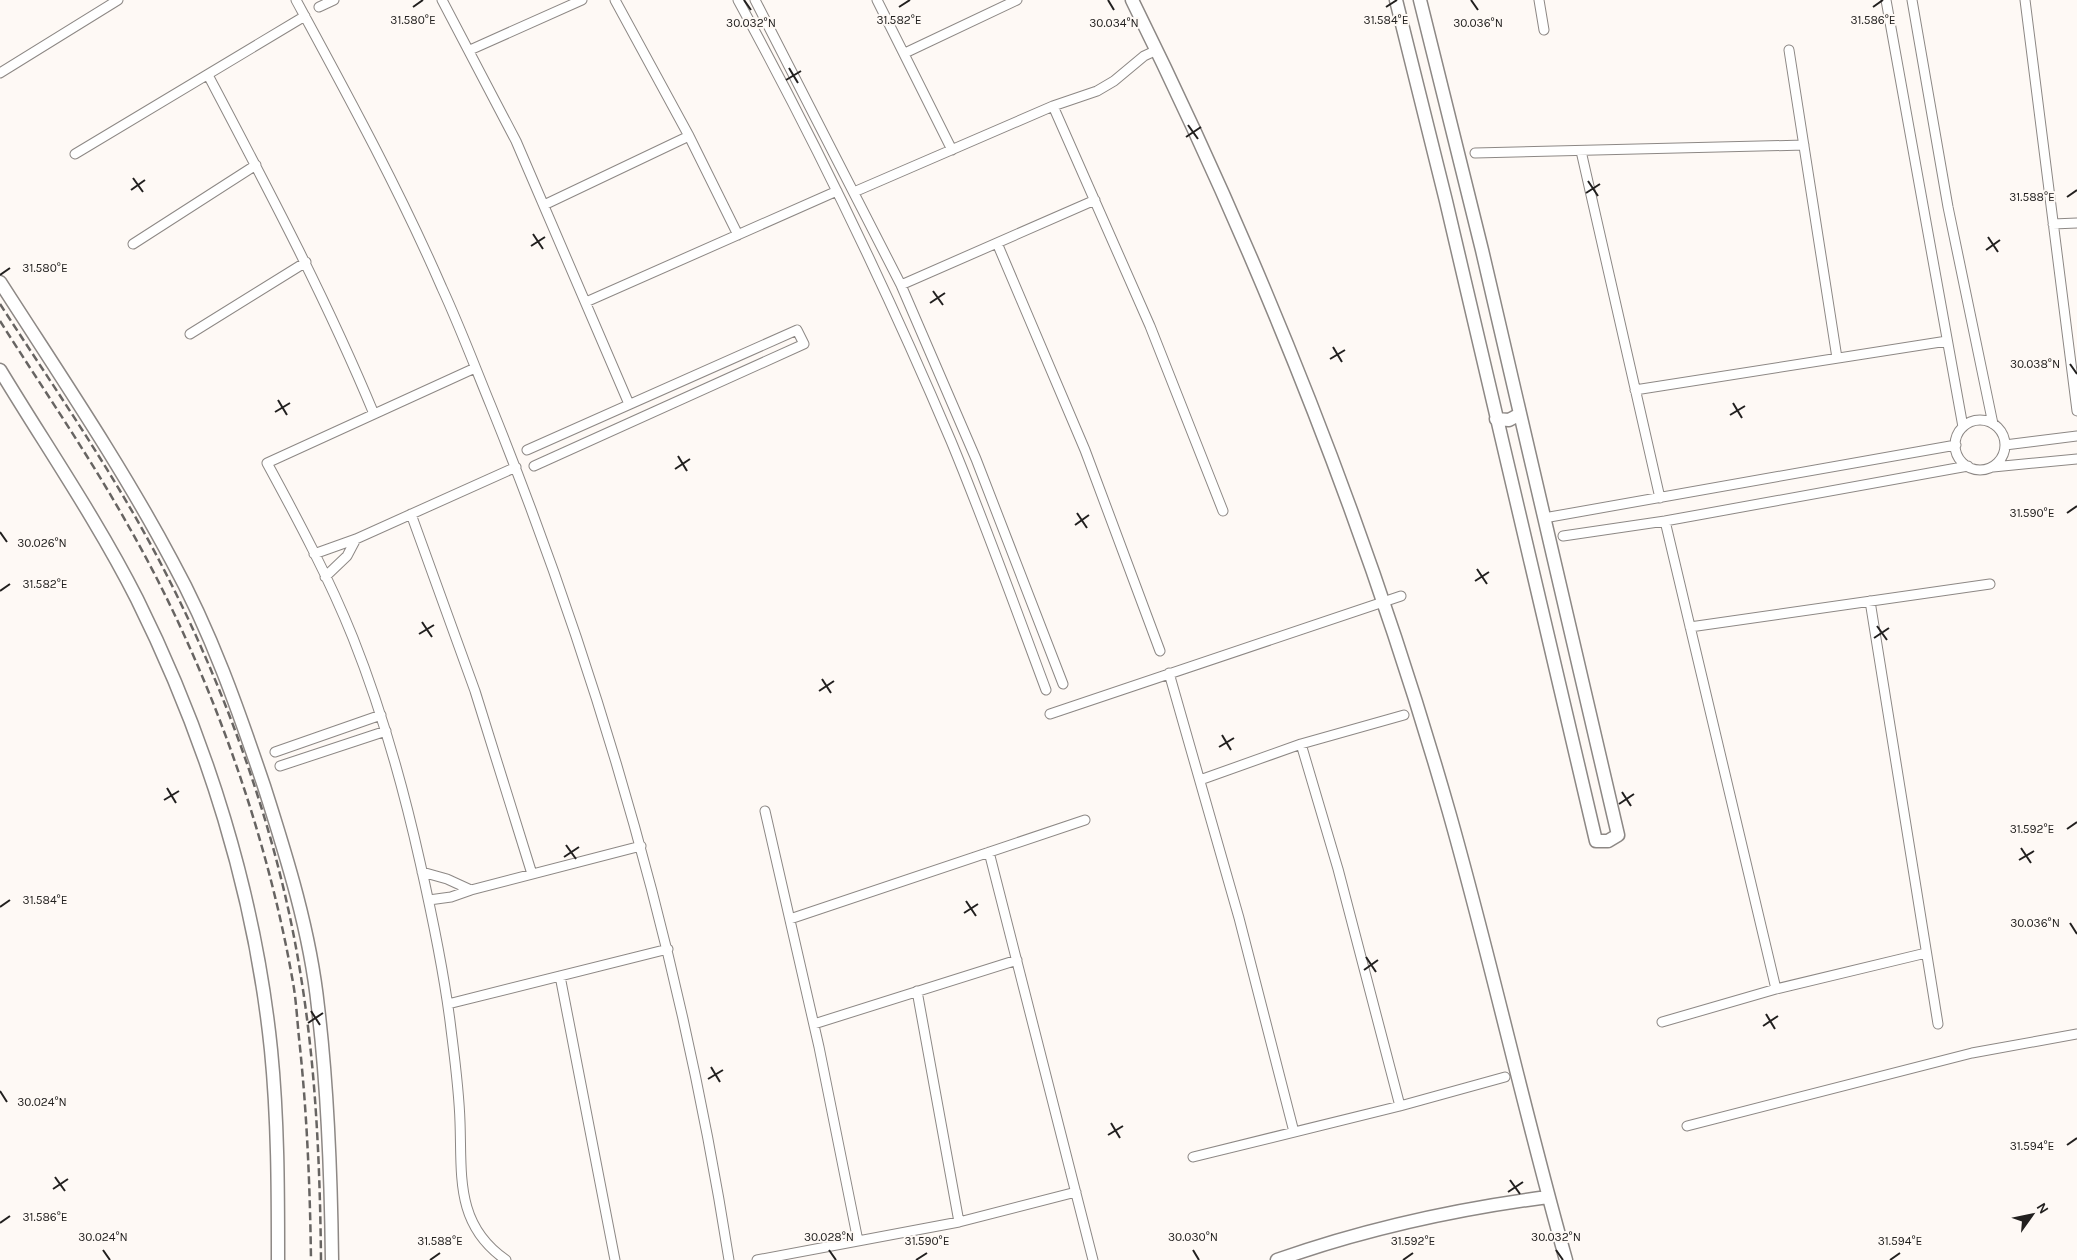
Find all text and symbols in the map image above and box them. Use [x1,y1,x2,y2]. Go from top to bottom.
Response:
text: 31.580°E [390,13,436,27]
text: 31.582°E [876,13,922,27]
text: 31.584°E [1364,13,1408,27]
text: 31.586°E [1850,13,1896,27]
text: 30.032°N [726,16,776,30]
text: 30.034°N [1089,16,1139,30]
text: 30.036°N [1453,16,1503,30]
text: 31.588°E [2009,190,2055,204]
text: 31.580°E [22,261,68,275]
text: 30.038°N [2010,357,2060,371]
text: 31.590°E [2010,506,2054,520]
text: 30.026°N [17,536,67,550]
text: 31.582°E [22,577,68,591]
text: 31.592°E [2010,822,2054,836]
text: 31.584°E [23,893,67,907]
text: 30.036°N [2010,916,2060,930]
text: 30.024°N [17,1095,67,1109]
text: 31.594°E [2010,1139,2054,1153]
north arrow [2007,1190,2057,1240]
text: N [2033,1199,2052,1217]
text: 31.586°E [22,1210,68,1224]
text: 30.024°N [78,1230,128,1244]
text: 30.028°N [804,1230,854,1244]
text: 30.030°N [1168,1230,1218,1244]
text: 30.032°N [1531,1230,1581,1244]
text: 31.588°E [417,1234,463,1248]
text: 31.590°E [905,1234,949,1248]
text: 31.592°E [1391,1234,1435,1248]
text: 31.594°E [1878,1234,1922,1248]

